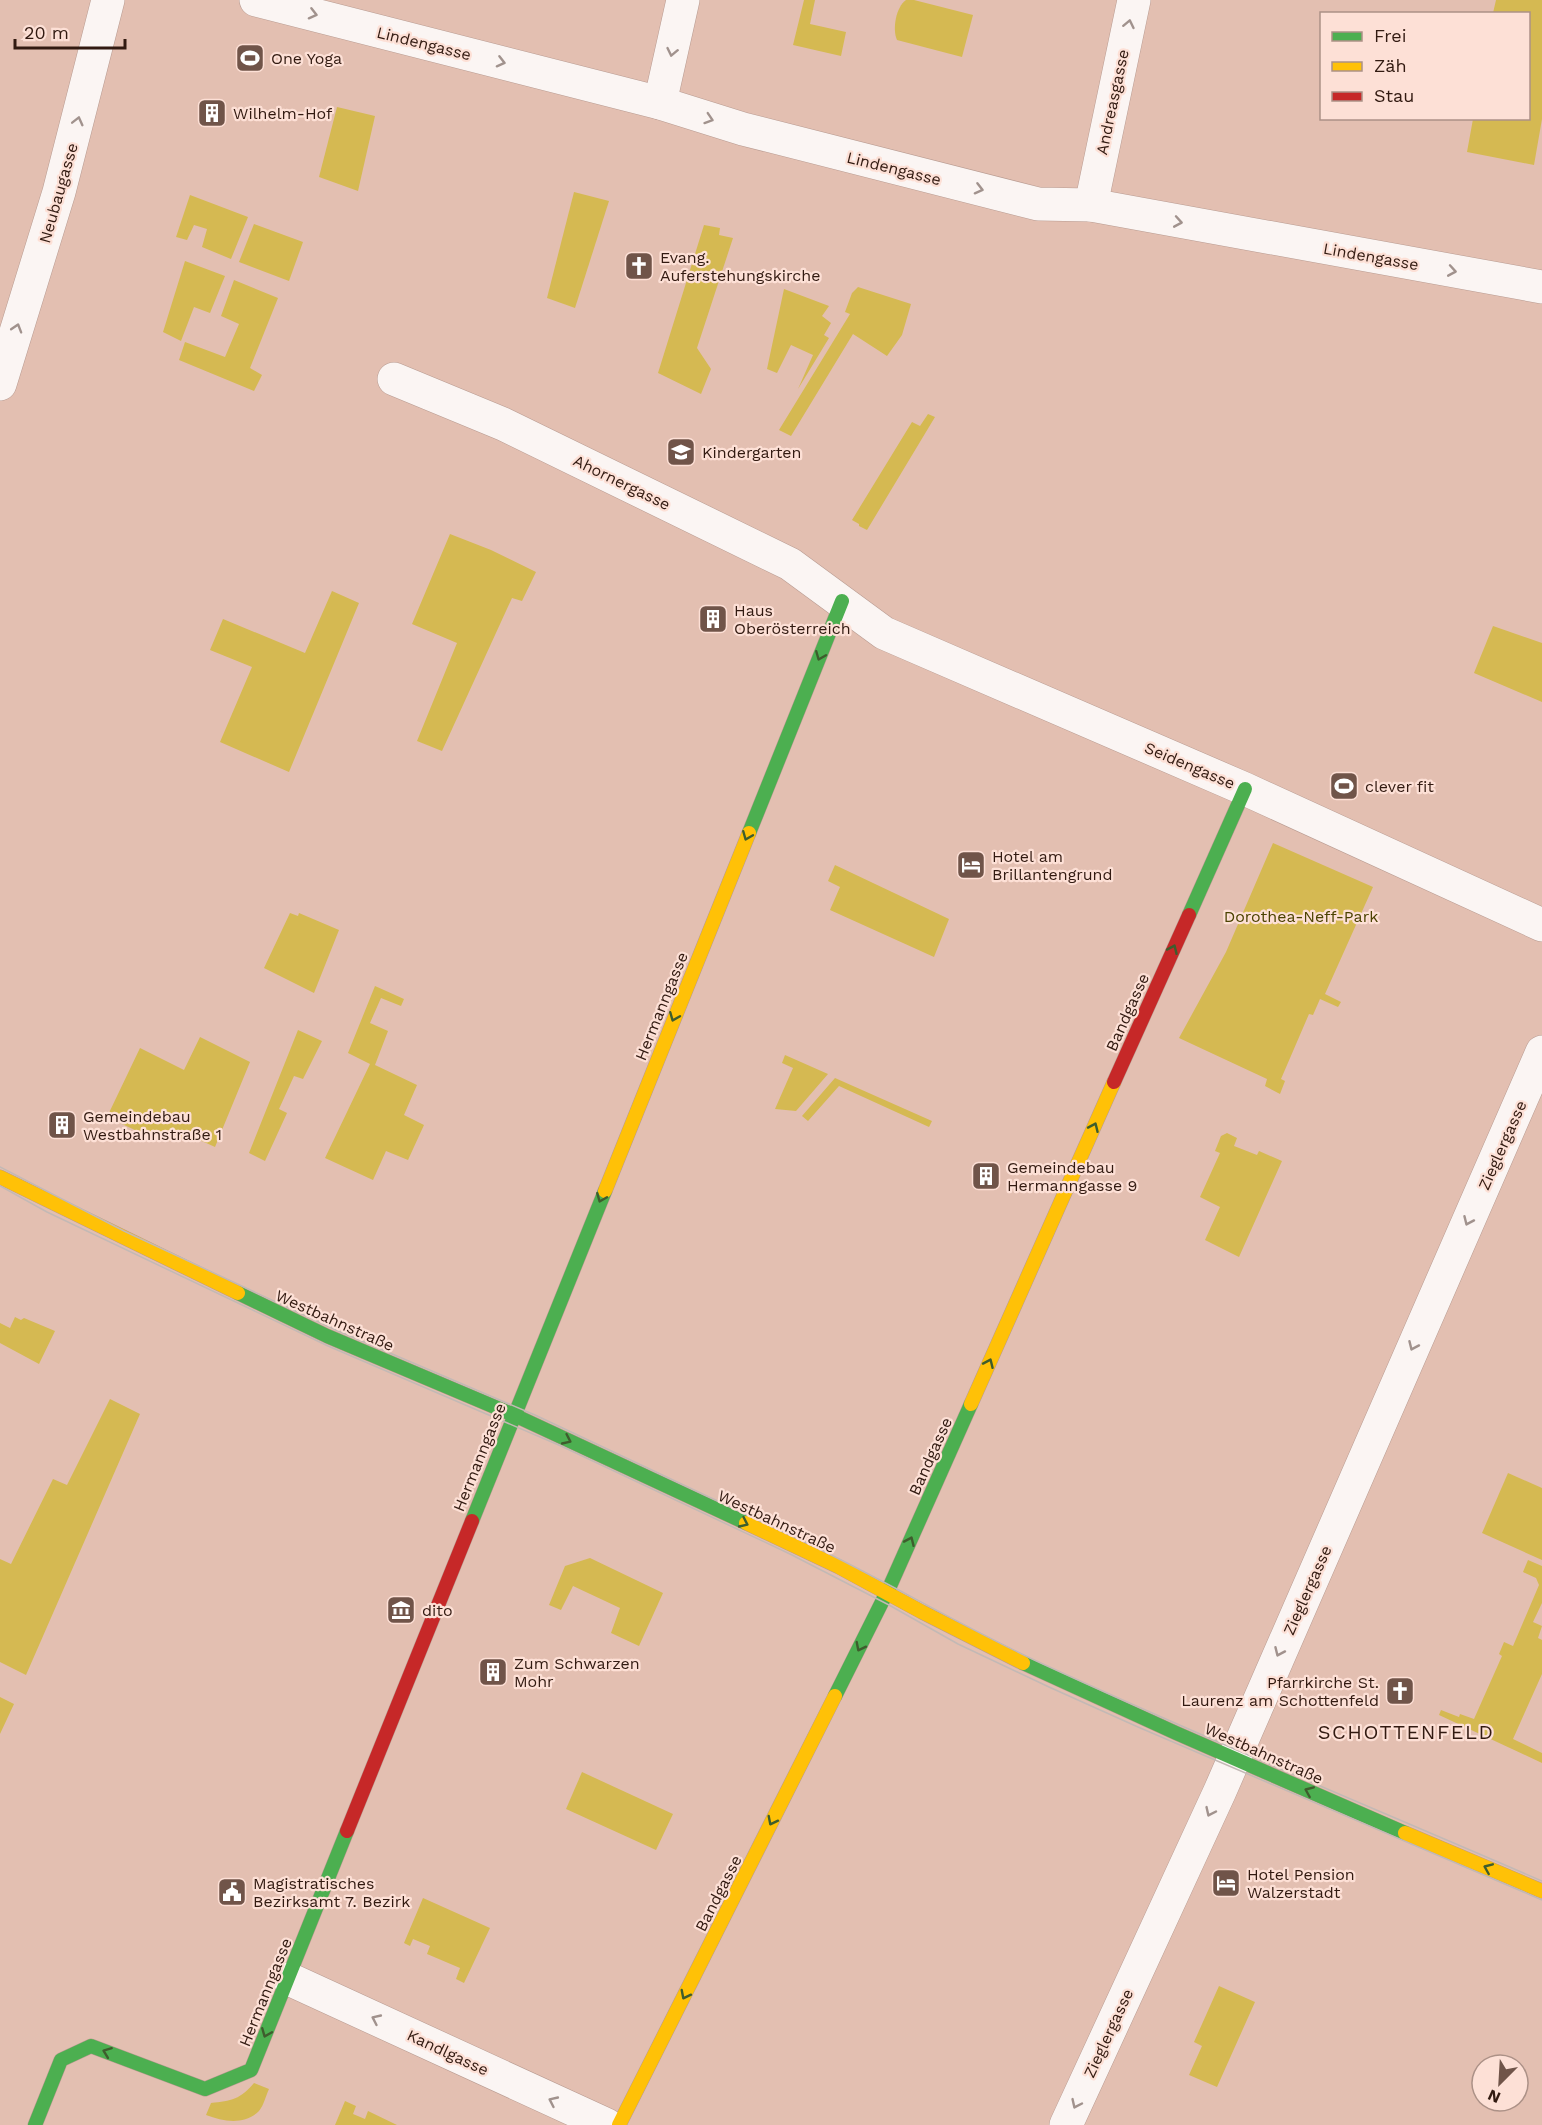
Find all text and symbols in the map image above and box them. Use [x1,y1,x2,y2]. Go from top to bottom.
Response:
one-way arrow [307,7,317,20]
scale bar [15,12,124,50]
legend [1320,12,1530,120]
one-way arrow [1121,19,1134,29]
text: 20 m [24,22,69,43]
street label: Lindengasse [375,23,473,64]
text: Frei [1374,25,1406,46]
sports icon: One Yoga [234,42,266,74]
one-way arrow [666,46,679,56]
street label: Andreasgasse [1092,48,1133,156]
place label: One Yoga [271,49,342,68]
one-way arrow [495,55,505,68]
text: Zäh [1374,55,1407,76]
text: Stau [1374,85,1414,106]
building icon: Wilhelm-Hof [196,97,228,129]
place label: Wilhelm-Hof [233,104,333,123]
one-way arrow [703,111,714,124]
one-way arrow [70,116,83,126]
street label: Neubaugasse [35,141,82,245]
street label: Lindengasse [845,148,943,189]
one-way arrow [973,182,984,194]
one-way arrow [1173,215,1183,227]
street label: Lindengasse [1322,239,1420,274]
place label: Evang. Auferstehungskirche [660,248,820,285]
church icon: Evang. Auferstehungskirche [623,250,655,282]
one-way arrow [1447,264,1457,277]
one-way arrow [10,323,22,334]
school or university icon: Kindergarten [665,436,697,468]
place label: Kindergarten [702,443,802,462]
street label: Ahornergasse [570,451,673,514]
place label: Haus Oberösterreich [734,601,851,638]
building icon: Haus Oberösterreich [697,603,729,635]
one-way arrow [815,649,827,660]
street label: Seidengasse [1142,738,1238,793]
sports icon: clever fit [1328,770,1360,802]
place label: clever fit [1365,777,1434,796]
one-way arrow [742,830,754,841]
place label: Hotel am Brillantengrund [992,847,1113,884]
hotel icon: Hotel am Brillantengrund [955,849,987,881]
park label: Dorothea-Neff-Park [1224,907,1378,926]
one-way arrow [1166,944,1178,955]
street label: Hermanngasse [631,949,692,1063]
street label: Bandgasse [1102,970,1153,1054]
one-way arrow [669,1011,681,1022]
street label: Zieglergasse [1474,1097,1531,1193]
place label: Gemeindebau Westbahnstraße 1 [83,1107,222,1144]
building icon: Gemeindebau Westbahnstraße 1 [46,1109,78,1141]
one-way arrow [1087,1123,1099,1134]
place label: Gemeindebau Hermanngasse 9 [1007,1158,1137,1195]
building icon: Gemeindebau Hermanngasse 9 [970,1160,1002,1192]
one-way arrow [596,1192,609,1203]
one-way arrow [1463,1215,1475,1226]
street label: Westbahnstraße [273,1286,397,1355]
one-way arrow [1409,1339,1421,1350]
one-way arrow [982,1358,994,1369]
street label: Hermanngasse [449,1400,510,1514]
street label: Bandgasse [905,1414,956,1498]
one-way arrow [561,1433,572,1445]
street label: Westbahnstraße [715,1486,839,1557]
one-way arrow [737,1515,748,1527]
one-way arrow [903,1536,915,1547]
street label: Zieglergasse [1279,1542,1336,1638]
museum icon: dito [385,1594,417,1626]
place label: dito [422,1601,453,1620]
one-way arrow [855,1640,867,1651]
one-way arrow [1275,1646,1287,1657]
place label: Zum Schwarzen Mohr [514,1654,640,1691]
building icon: Zum Schwarzen Mohr [477,1656,509,1688]
place label: Pfarrkirche St. Laurenz am Schottenfeld [1181,1673,1379,1710]
church icon: Pfarrkirche St. Laurenz am Schottenfeld [1384,1675,1416,1707]
street label: Westbahnstraße [1202,1719,1326,1788]
district label: SCHOTTENFELD [1318,1720,1494,1744]
one-way arrow [1304,1787,1315,1799]
one-way arrow [1206,1806,1218,1817]
one-way arrow [768,1815,779,1825]
street label: Bandgasse [691,1852,746,1935]
one-way arrow [1484,1863,1495,1875]
place label: Hotel Pension Walzerstadt [1247,1865,1355,1902]
hotel icon: Hotel Pension Walzerstadt [1210,1867,1242,1899]
place label: Magistratisches Bezirksamt 7. Bezirk [253,1874,410,1911]
public building icon: Magistratisches Bezirksamt 7. Bezirk [216,1876,248,1908]
street label: Hermanngasse [235,1935,296,2049]
street label: Zieglergasse [1080,1986,1137,2081]
one-way arrow [680,1989,692,2000]
one-way arrow [372,2015,383,2027]
street label: Kandlgasse [404,2025,492,2080]
one-way arrow [261,2027,273,2038]
one-way arrow [102,2046,113,2059]
north arrow [1470,2053,1530,2113]
text: N [1485,2085,1503,2107]
one-way arrow [549,2096,560,2108]
one-way arrow [1071,2097,1083,2108]

